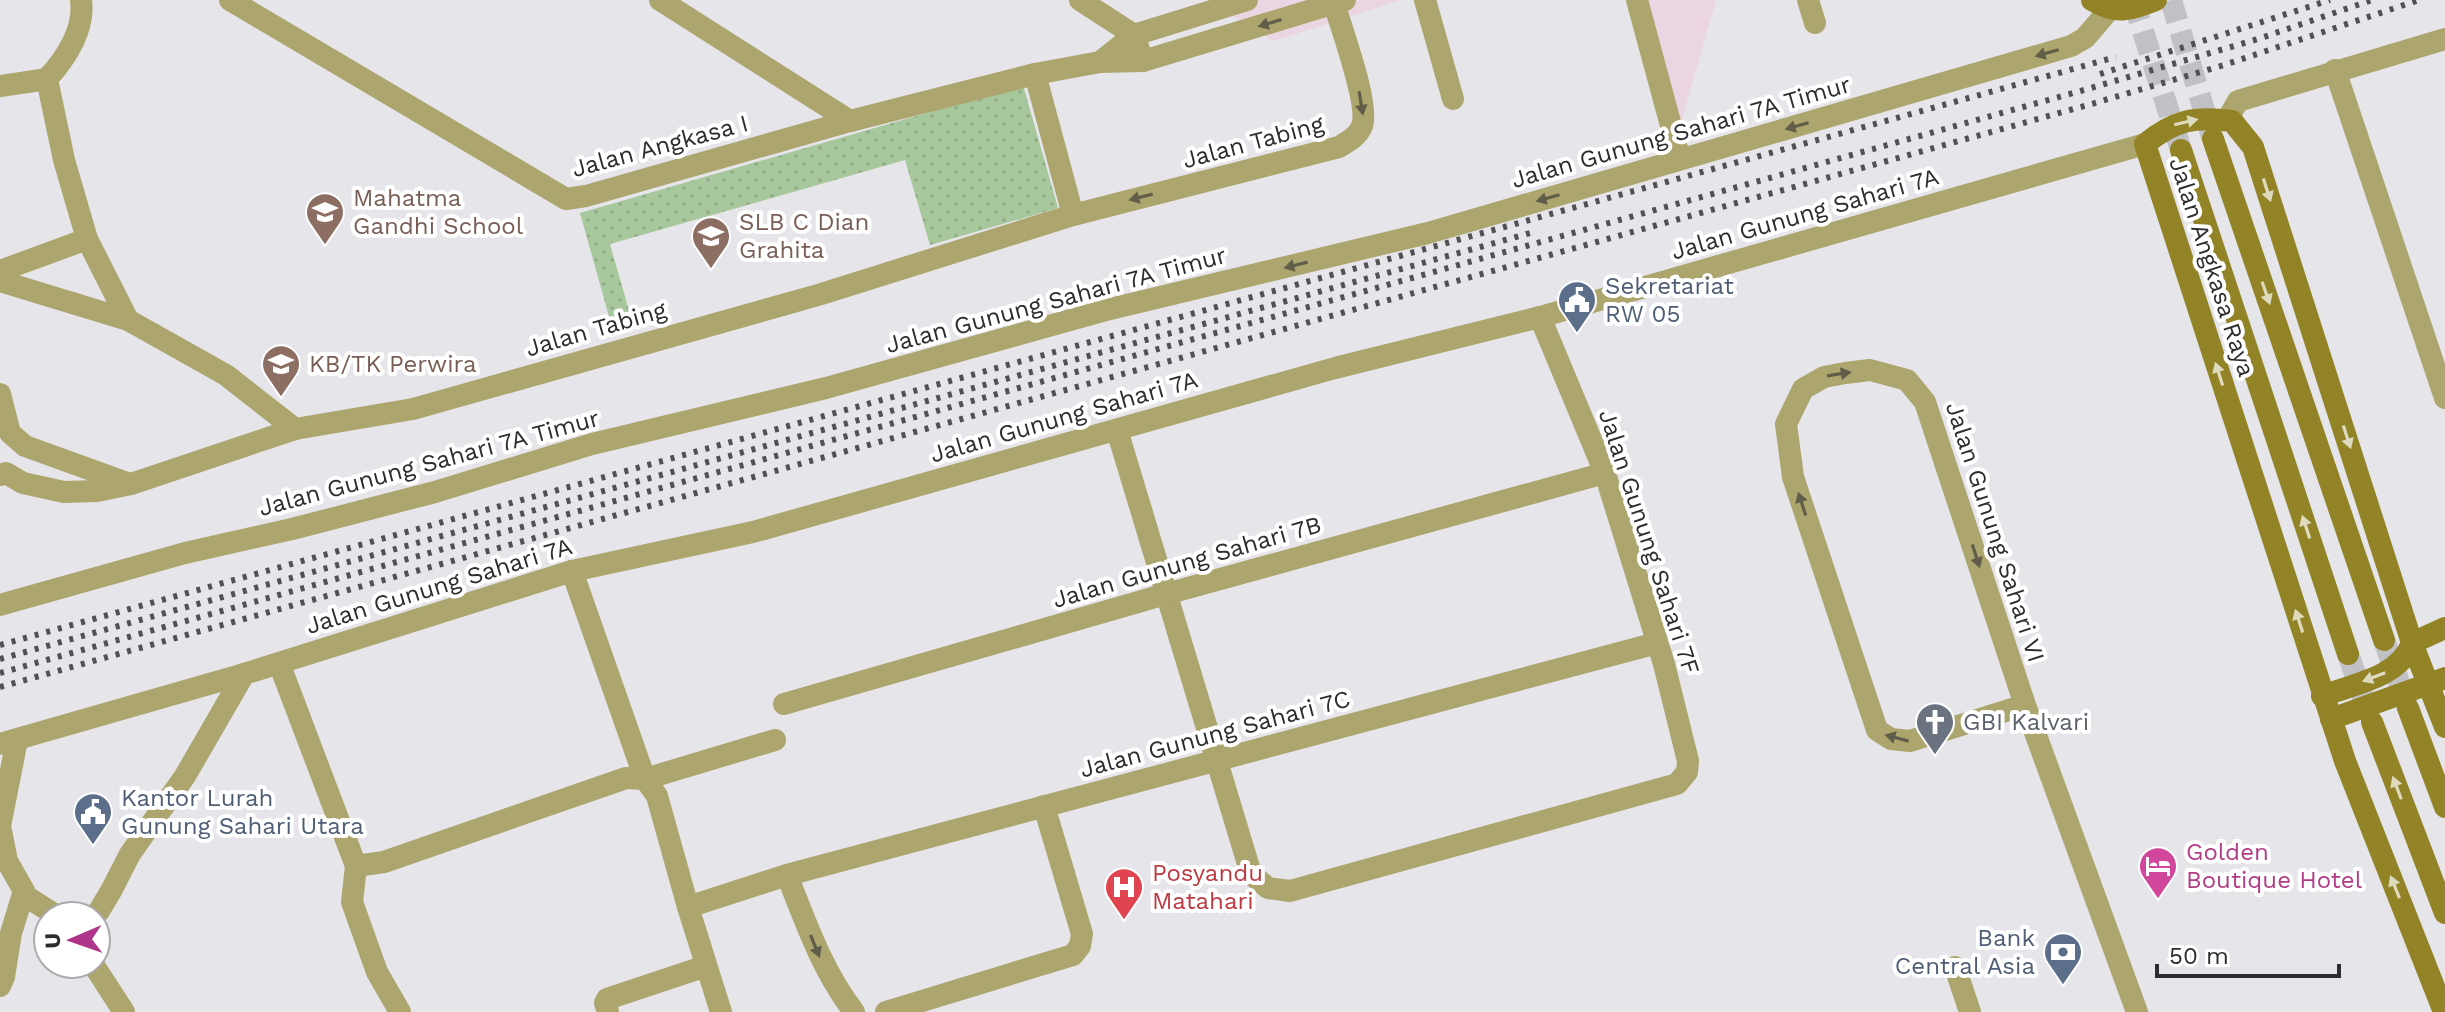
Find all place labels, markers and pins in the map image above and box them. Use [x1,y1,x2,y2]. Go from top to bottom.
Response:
place label: Mahatma Gandhi School [353,184,524,240]
school or university icon: Mahatma Gandhi School [304,191,346,246]
place label: SLB C Dian Grahita [739,208,869,264]
school or university icon: SLB C Dian Grahita [690,215,732,270]
place label: Sekretariat RW 05 [1605,272,1734,328]
public building icon: Sekretariat RW 05 [1556,279,1598,334]
school or university icon: KB/TK Perwira [260,343,302,398]
place label: KB/TK Perwira [309,350,477,378]
church icon: GBI Kalvari [1914,701,1956,756]
place label: GBI Kalvari [1963,708,2089,736]
place label: Kantor Lurah Gunung Sahari Utara [121,784,364,840]
public building icon: Kantor Lurah Gunung Sahari Utara [72,791,114,846]
place label: Golden Boutique Hotel [2186,838,2363,894]
hotel icon: Golden Boutique Hotel [2137,845,2179,900]
place label: Posyandu Matahari [1152,859,1263,915]
hospital icon: Posyandu Matahari [1103,866,1145,921]
place label: Bank Central Asia [1895,924,2035,980]
bank icon: Bank Central Asia [2042,931,2084,986]

